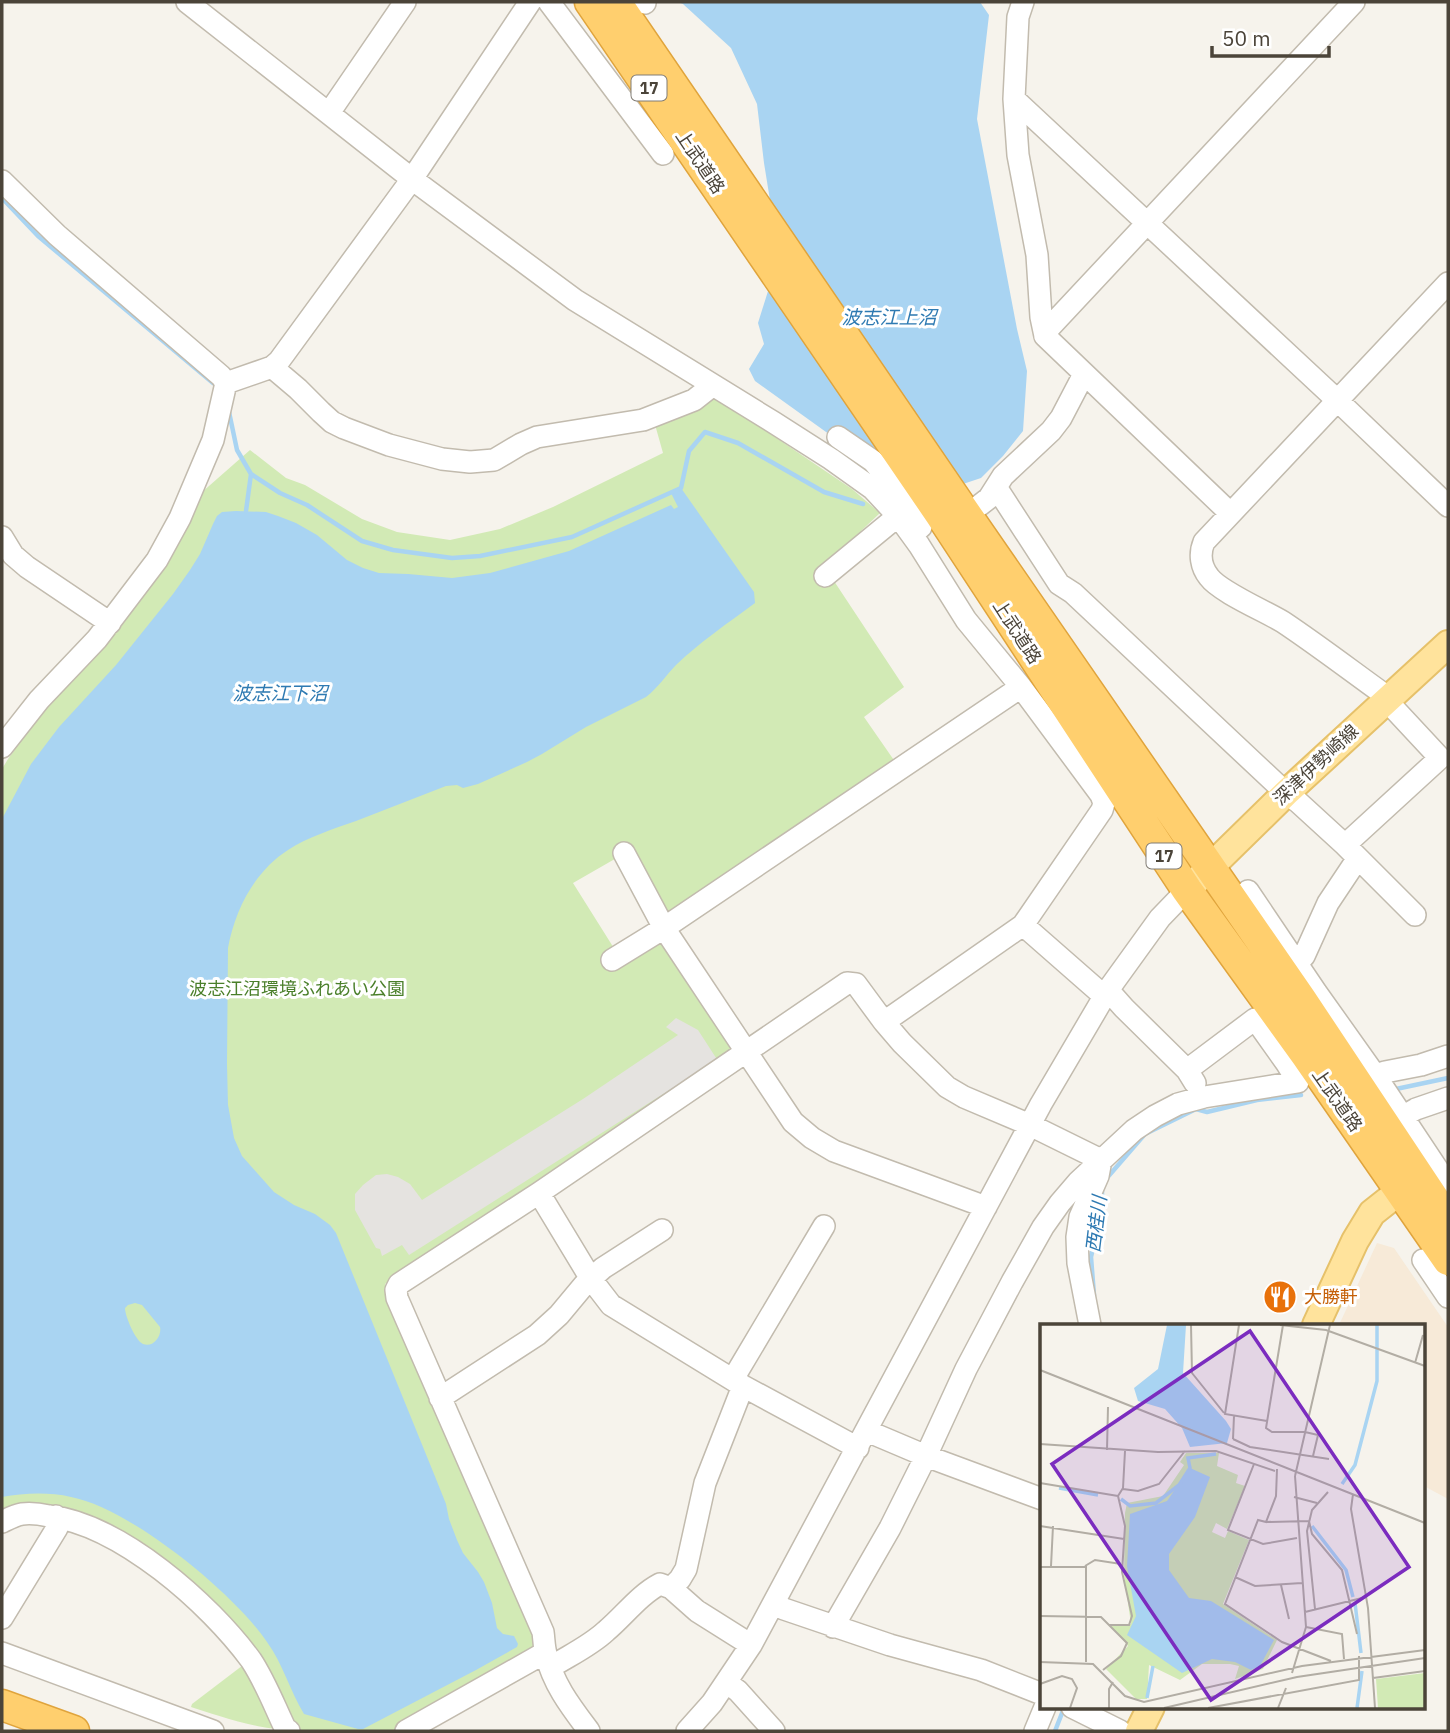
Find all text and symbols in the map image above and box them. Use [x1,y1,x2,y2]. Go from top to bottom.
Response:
scale bar [1212,14,1329,58]
text: 50 m [1222,24,1271,52]
road number: 17 [632,76,666,100]
street label: 上武道路 [671,125,730,198]
water label: 波志江上沼 [841,305,939,329]
street label: 上武道路 [988,595,1047,668]
water label: 波志江下沼 [232,681,330,705]
street label: 深津伊勢崎線 [1268,719,1363,810]
road number: 17 [1146,844,1182,869]
park label: 波志江沼環境ふれあい公園 [189,977,405,1000]
street label: 上武道路 [1307,1064,1367,1136]
water label: 西桂川 [1081,1192,1112,1254]
restaurant icon: 大勝軒 [1261,1278,1299,1316]
place label: 大勝軒 [1304,1285,1358,1308]
inset map [1040,1324,1426,1708]

